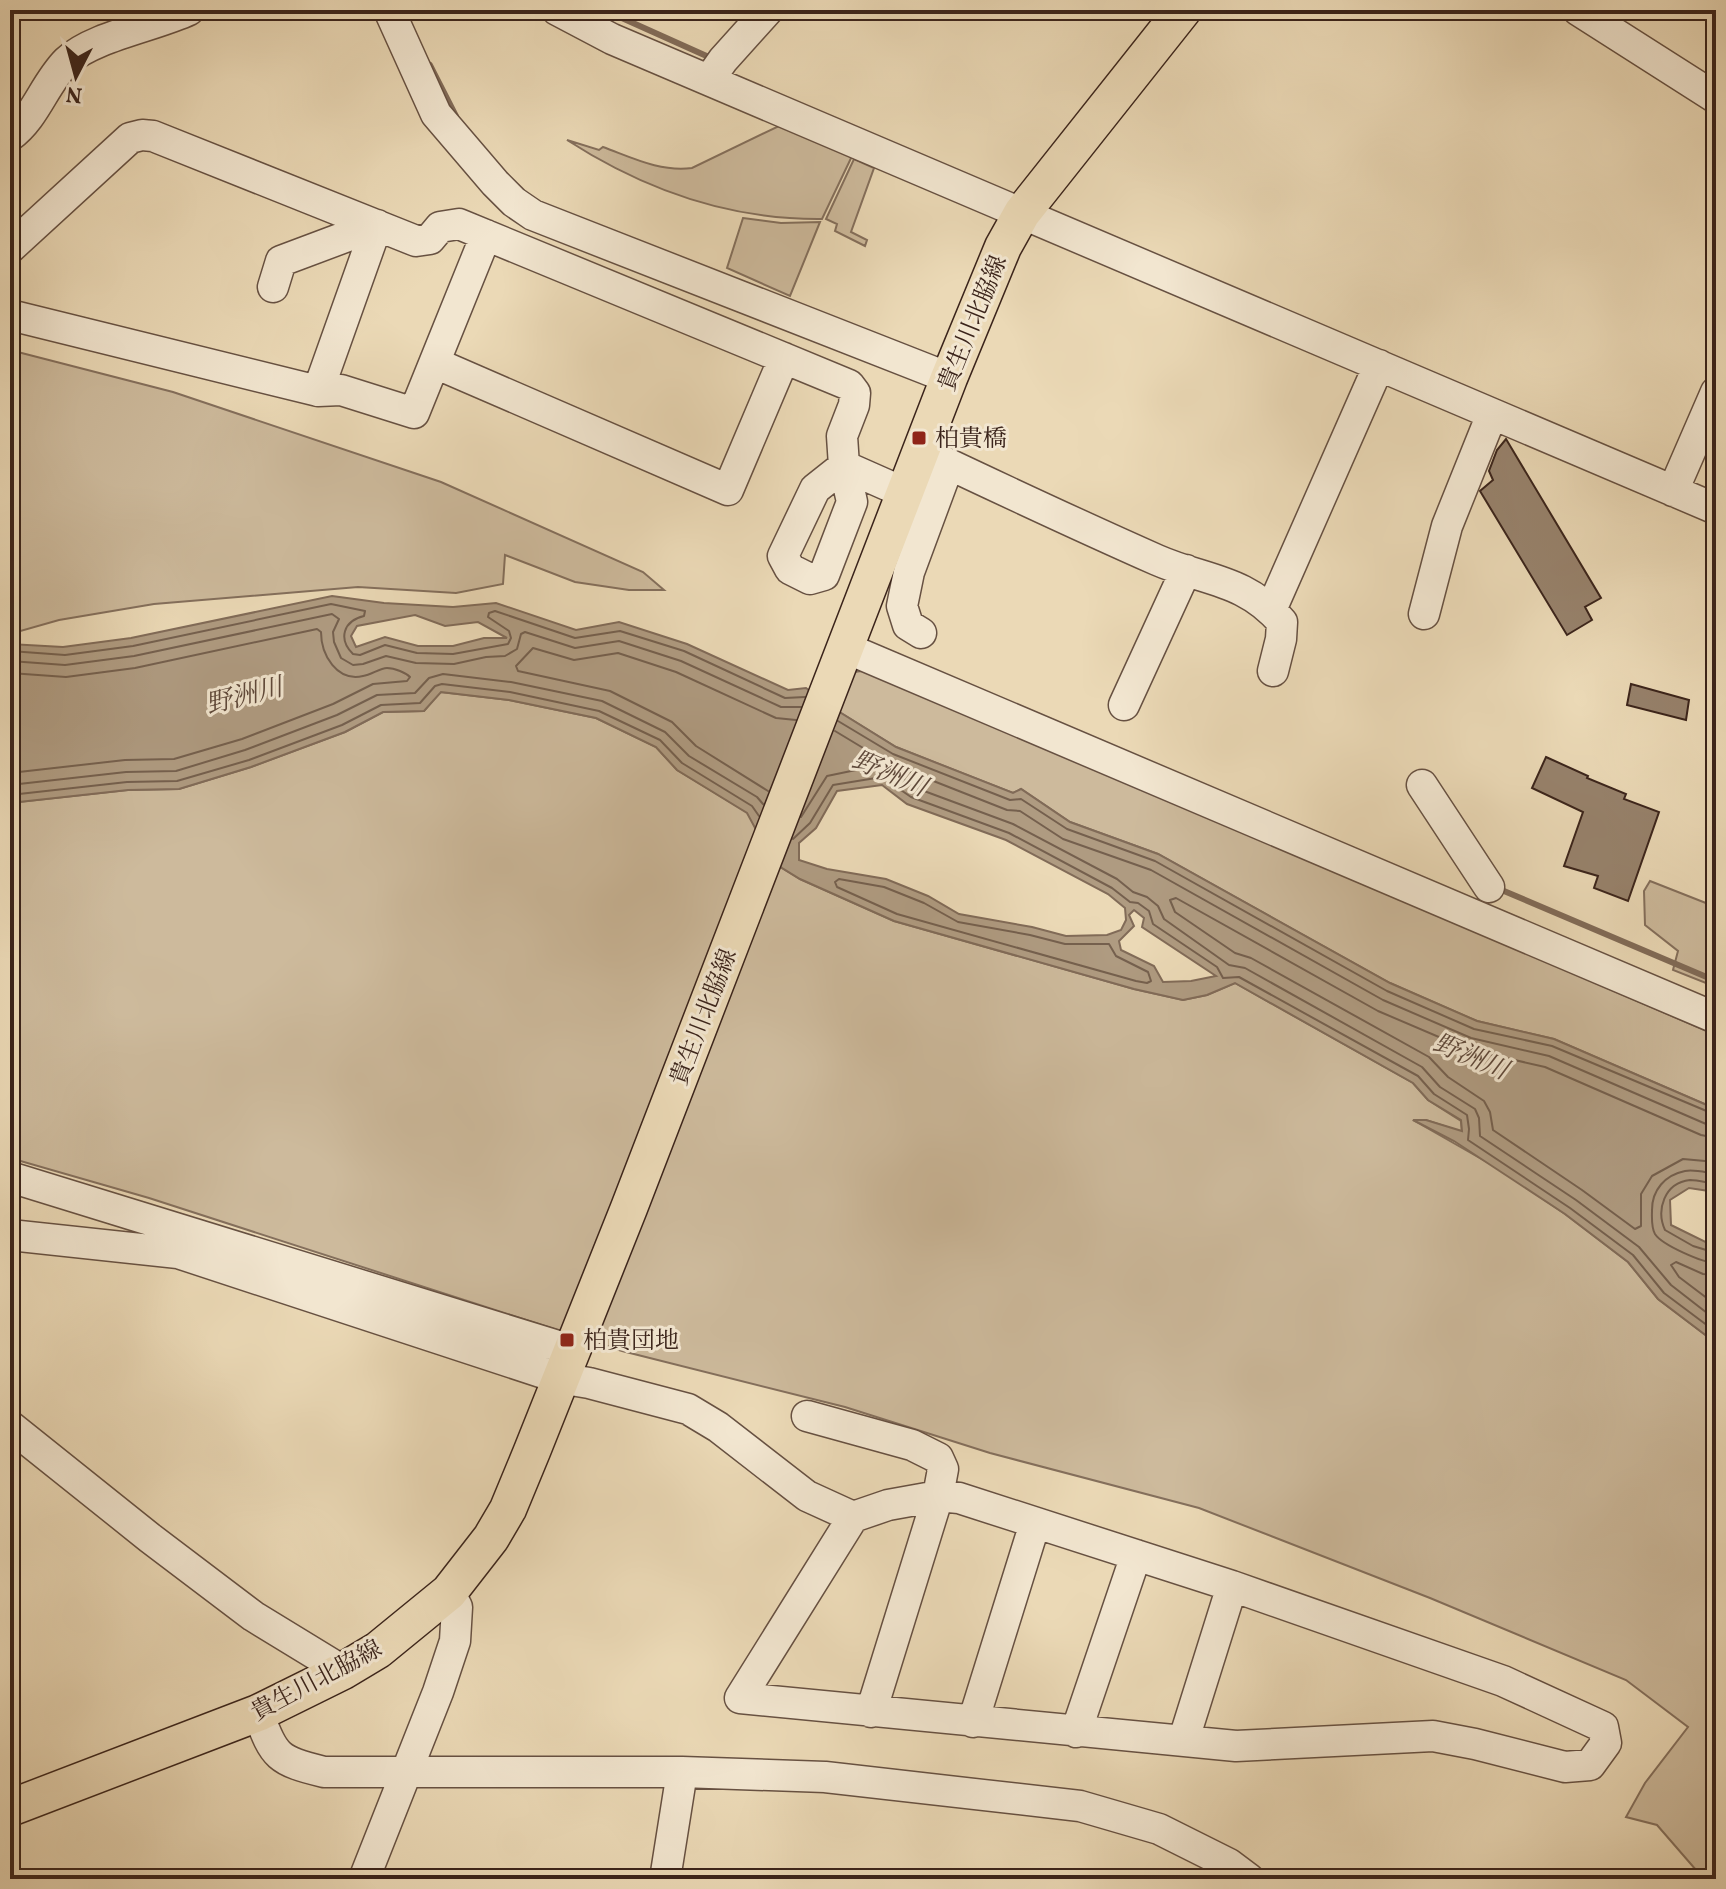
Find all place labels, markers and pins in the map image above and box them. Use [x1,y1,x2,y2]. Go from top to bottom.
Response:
place label: 柏貴橋 [935,423,1007,457]
marker: 柏貴橋 [910,429,928,447]
place label: 柏貴団地 [583,1325,679,1359]
marker: 柏貴団地 [558,1331,576,1349]

